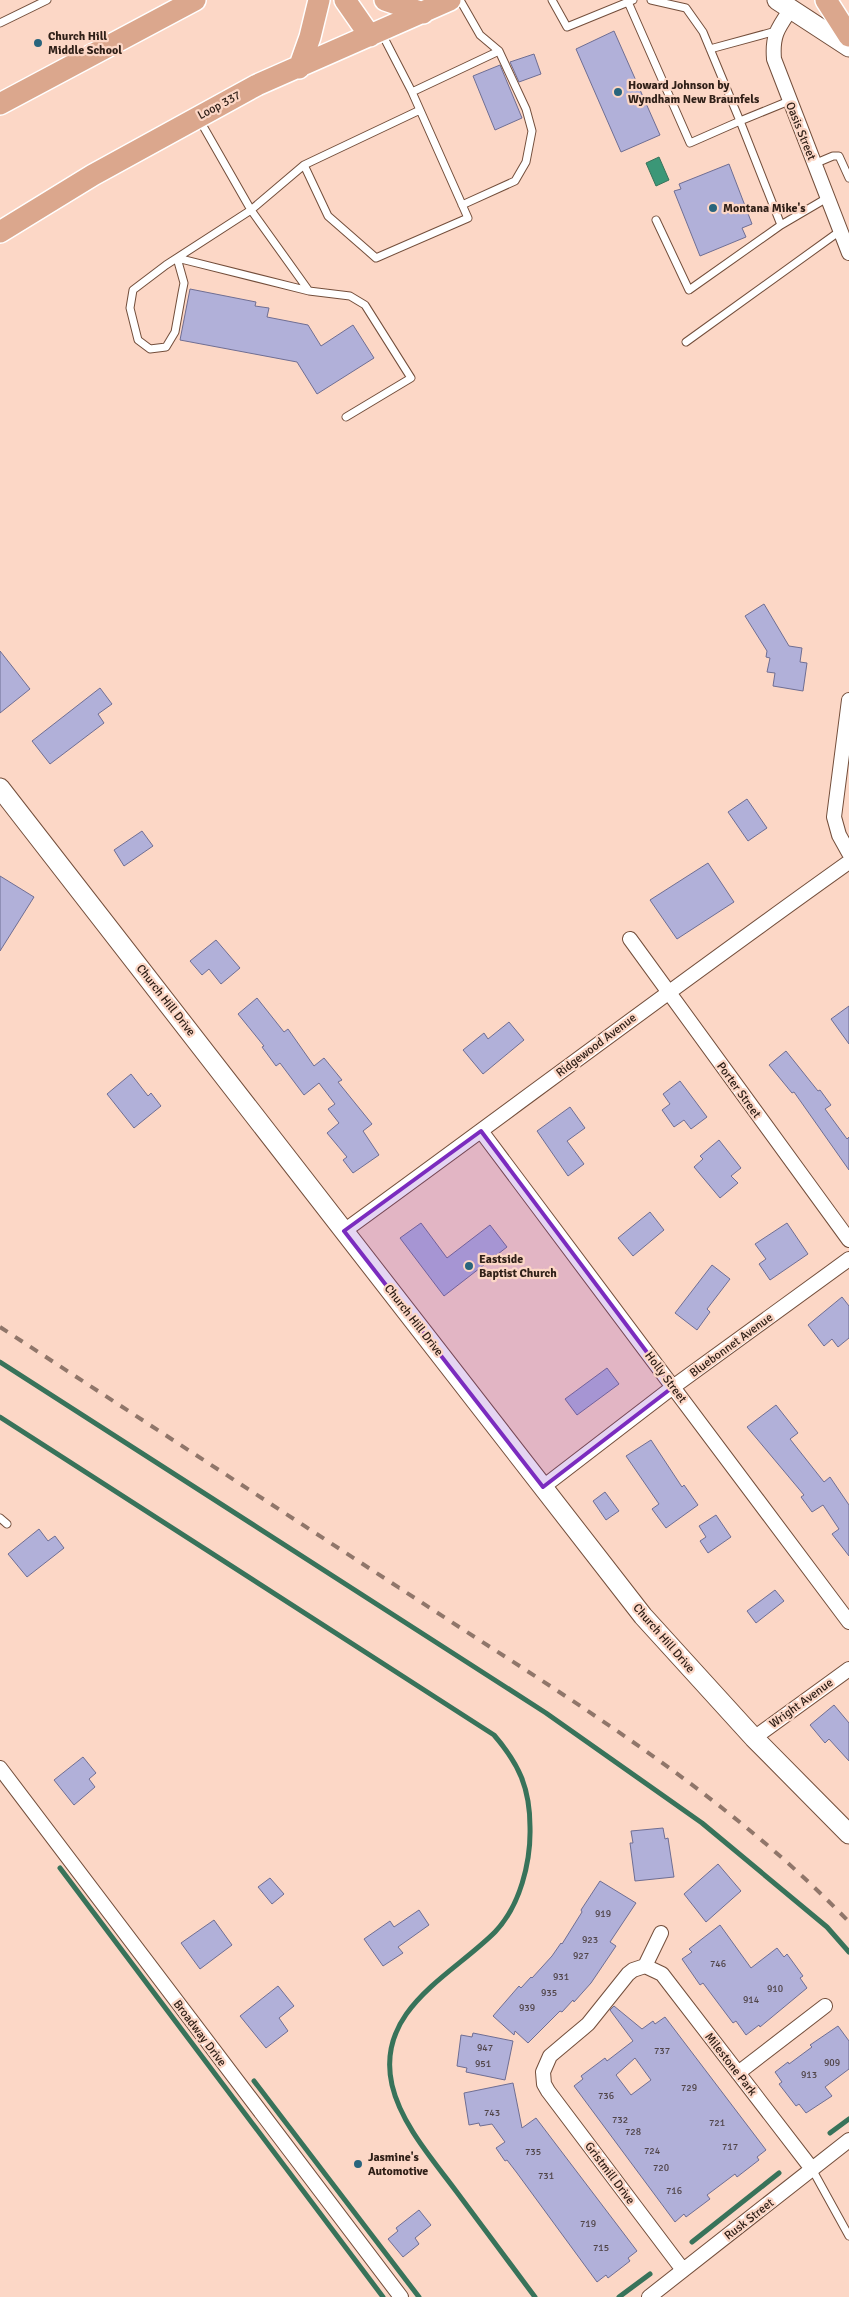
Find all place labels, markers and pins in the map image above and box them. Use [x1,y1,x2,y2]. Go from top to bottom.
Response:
place label: Church Hill Middle School [48,29,122,58]
marker: Church Hill Middle School [32,37,44,49]
place label: Howard Johnson by Wyndham New Braunfels [628,78,760,107]
marker: Howard Johnson by Wyndham New Braunfels [612,86,624,98]
place label: Montana Mike's [723,201,806,216]
marker: Montana Mike's [707,202,719,214]
place label: Eastside Baptist Church [479,1252,557,1281]
marker: Eastside Baptist Church [463,1260,475,1272]
place label: Jasmine's Automotive [368,2150,428,2179]
marker: Jasmine's Automotive [352,2158,364,2170]

